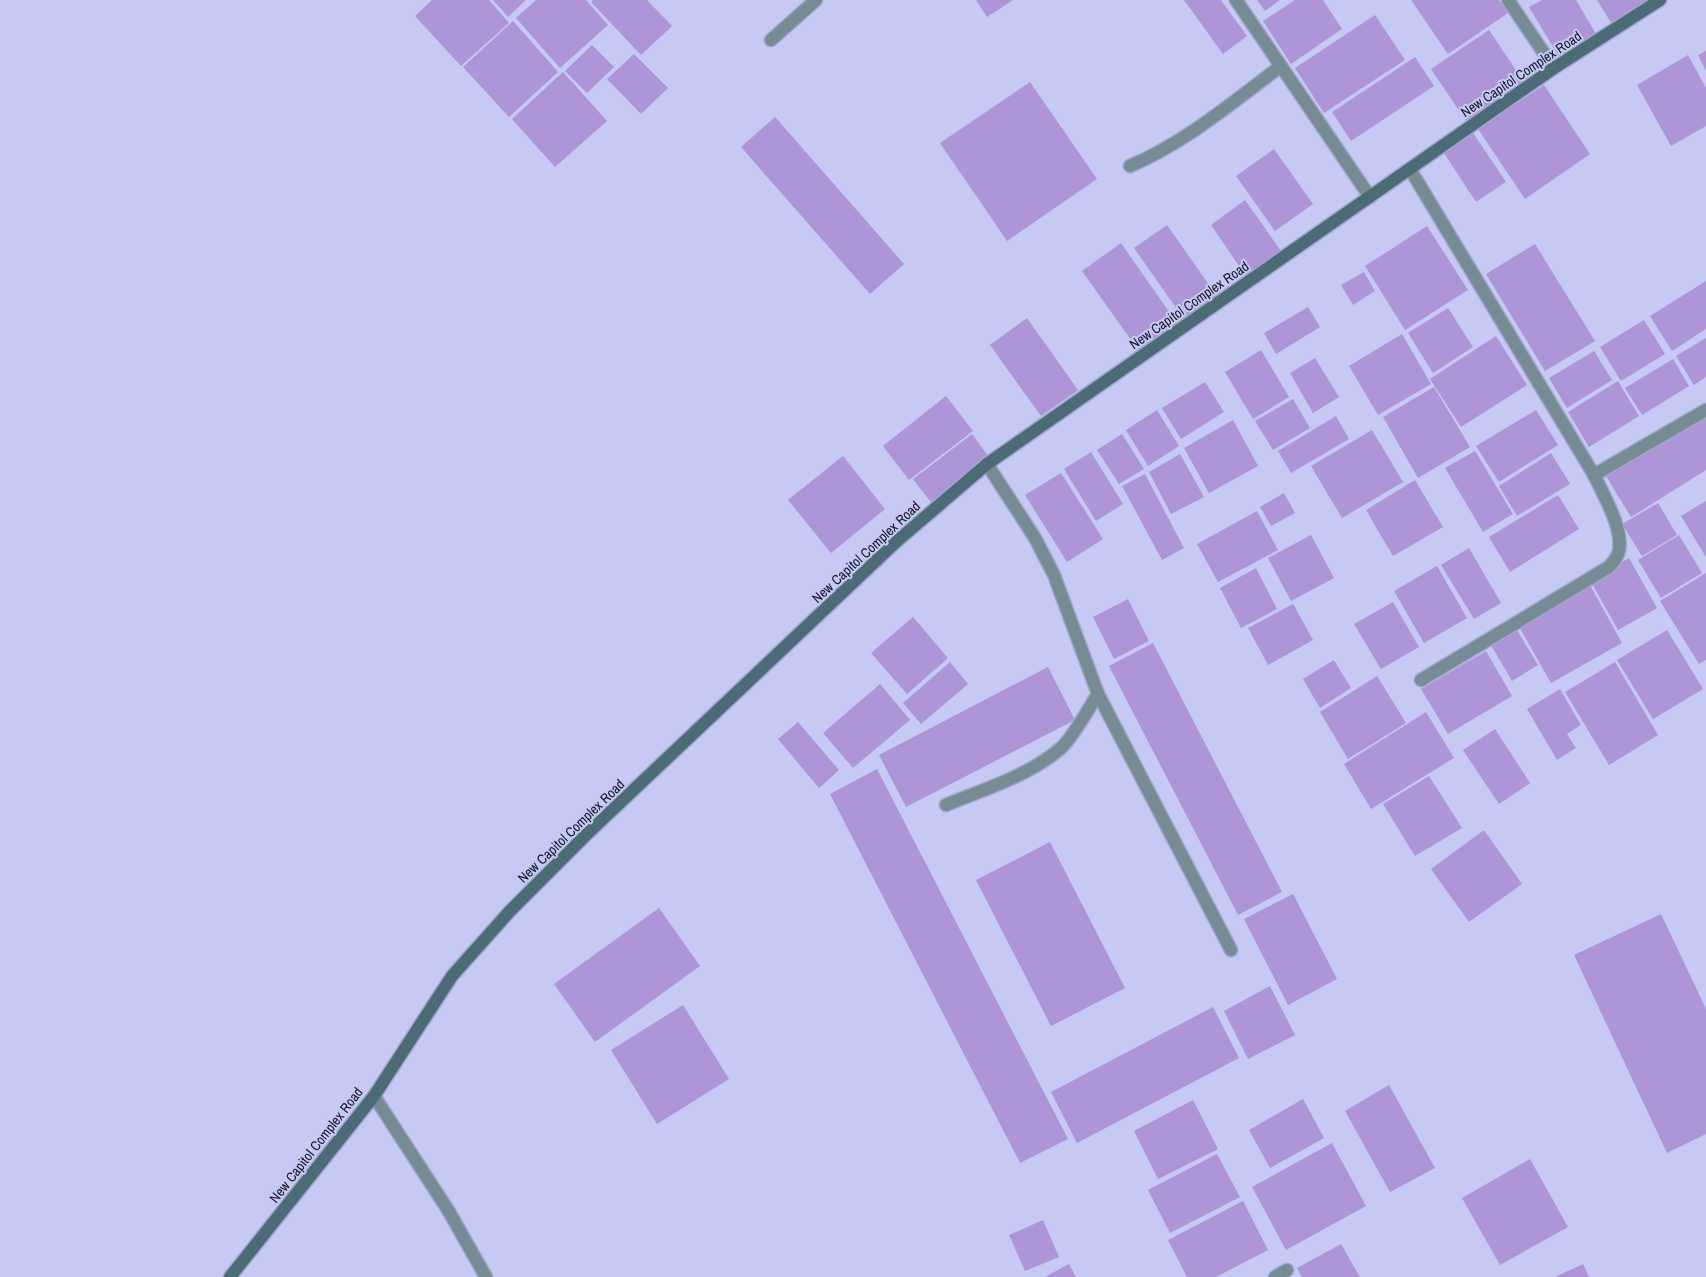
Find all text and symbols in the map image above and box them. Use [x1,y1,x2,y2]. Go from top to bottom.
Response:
street label: New Capitol Complex Road [1457,27,1585,121]
street label: New Capitol Complex Road [1126,257,1252,353]
street label: New Capitol Complex Road [808,497,924,607]
street label: New Capitol Complex Road [514,775,628,887]
street label: New Capitol Complex Road [265,1084,367,1206]

